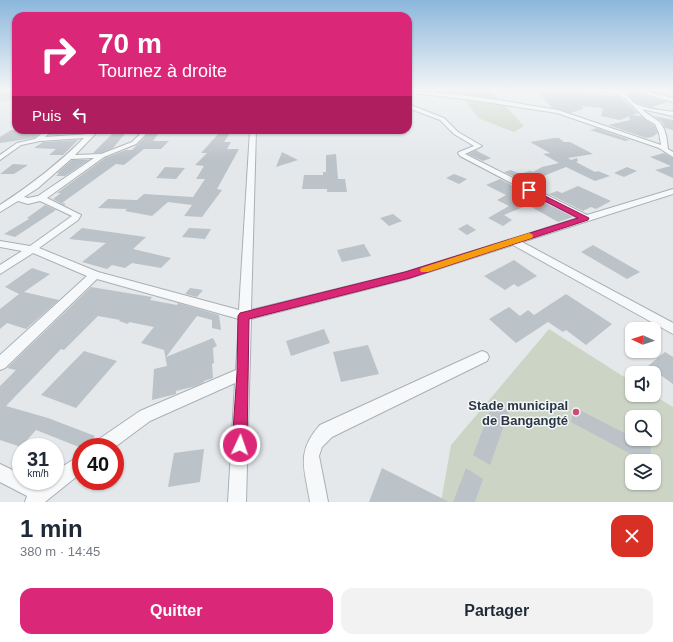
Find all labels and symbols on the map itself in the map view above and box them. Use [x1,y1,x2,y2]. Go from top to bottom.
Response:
pin [512,173,546,207]
north arrow [625,322,661,358]
place label: Stade municipal de Bangangté [468,398,568,428]
marker: Stade municipal de Bangangté [571,407,581,417]
position arrow [219,424,261,466]
speed limit sign: 40 [72,438,124,490]

